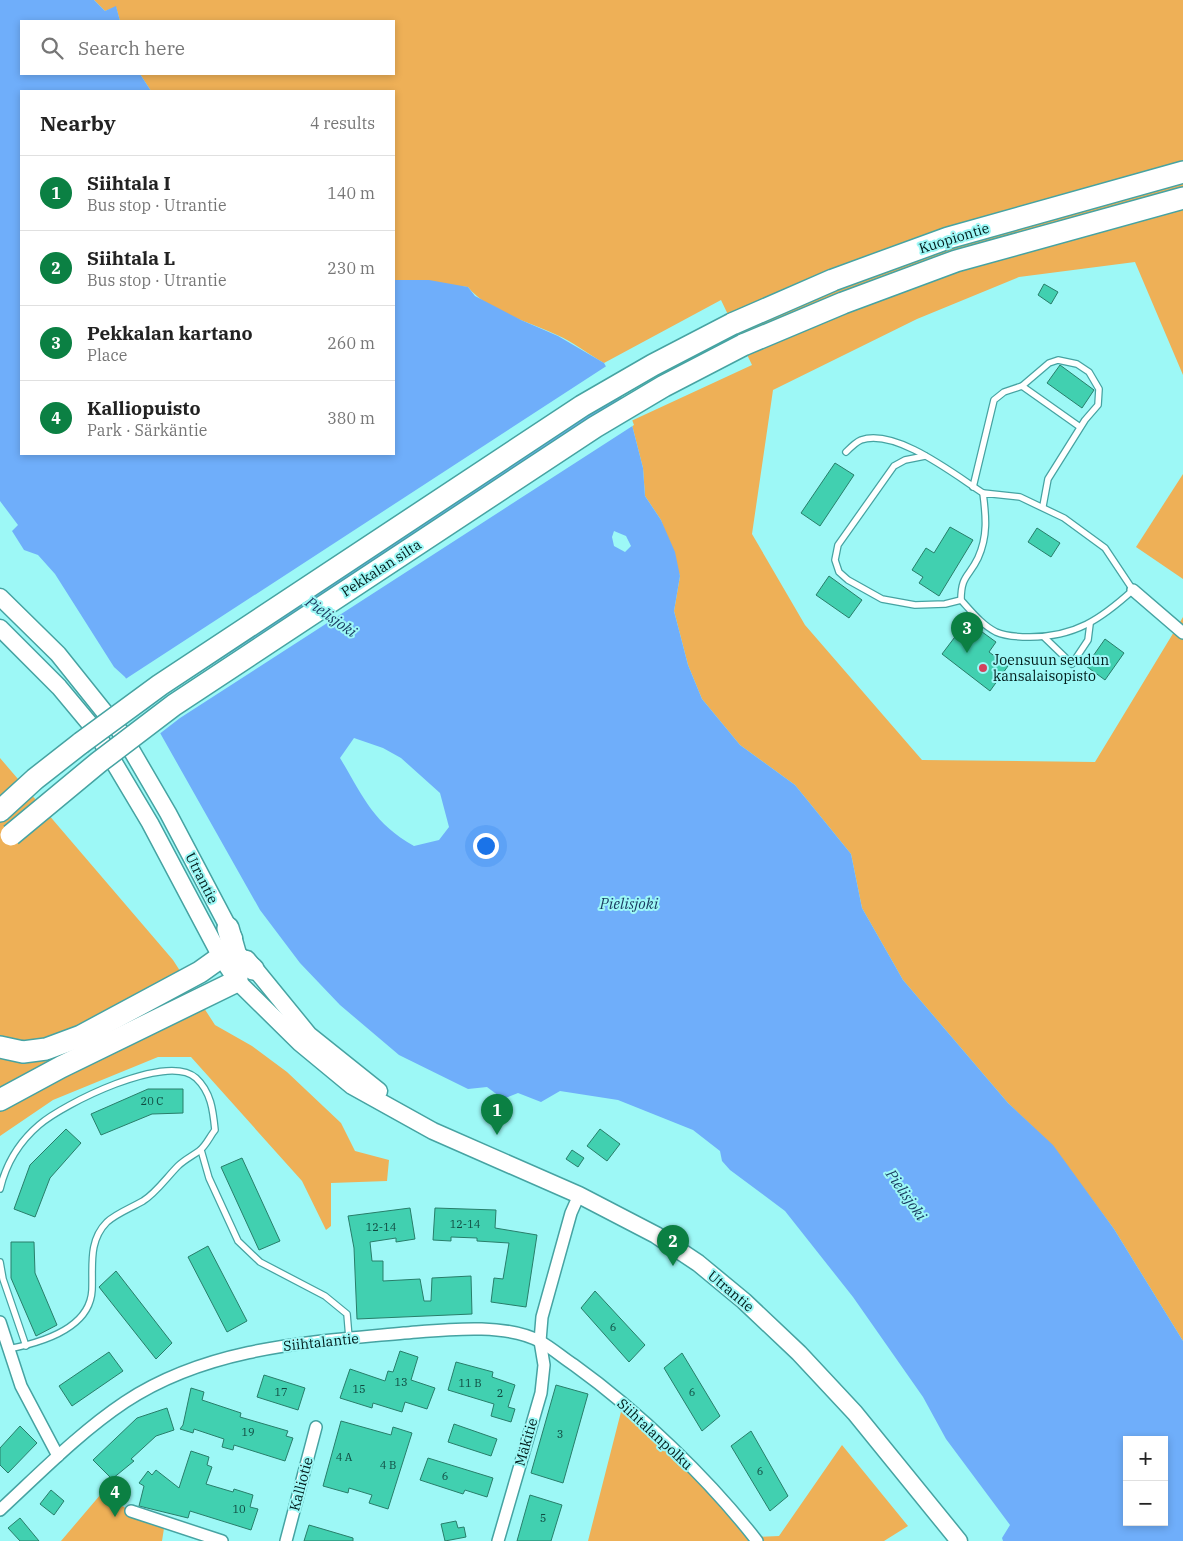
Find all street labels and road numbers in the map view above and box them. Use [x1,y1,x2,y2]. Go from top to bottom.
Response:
street label: Kuopiontie [917,219,991,257]
street label: Pekkalan silta [337,535,425,601]
street label: Utrantie [182,849,222,907]
street label: Utrantie [704,1266,758,1316]
street label: Siihtalantie [282,1329,360,1355]
street label: Siihtalanpolku [614,1394,697,1474]
street label: Mäkitie [511,1416,541,1468]
street label: Kalliotie [285,1455,317,1513]

